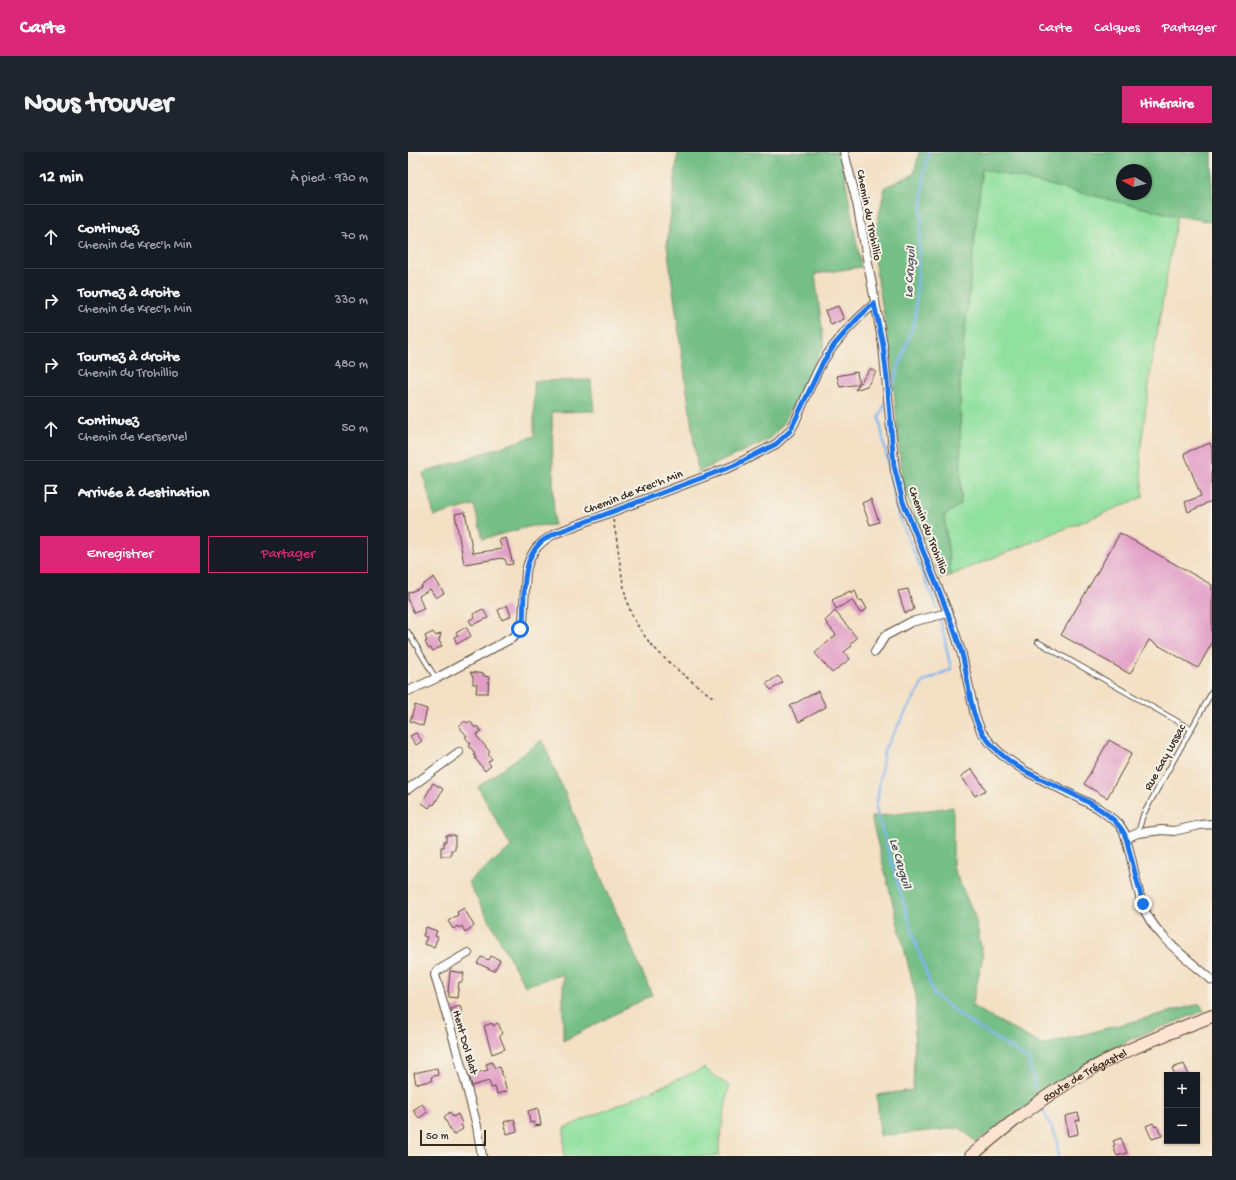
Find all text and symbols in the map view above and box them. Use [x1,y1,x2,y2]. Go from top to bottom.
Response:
text: Carte [20,17,65,40]
text: Carte [1039,20,1072,37]
text: Calques [1094,20,1140,37]
text: Partager [1162,20,1216,37]
button: Itinéraire [1122,86,1212,123]
text: Nous trouver [24,88,173,121]
north arrow [1116,164,1152,200]
text: 12 min [40,168,83,188]
street label: Chemin du Trohillio [852,169,884,262]
text: À pied · 930 m [291,171,368,186]
text: Continuez [78,220,139,238]
icon: ahead [40,226,62,248]
text: 70 m [342,229,368,244]
text: Chemin de Krec'h Min [78,238,192,253]
water label: Le Cruguil [902,245,919,298]
text: Tournez à droite [78,284,180,302]
icon: right [40,290,62,312]
text: 330 m [335,293,368,308]
text: Chemin de Krec'h Min [78,302,192,317]
text: Tournez à droite [78,348,180,366]
icon: right [40,354,62,376]
text: 480 m [335,357,368,372]
text: Chemin du Trohillio [78,366,178,381]
text: Continuez [78,412,139,430]
icon: ahead [40,418,62,440]
text: 50 m [341,421,368,436]
text: Chemin de Kerservel [78,430,187,445]
street label: Chemin de Krec'h Min [582,467,685,518]
icon: arrive [40,482,62,504]
text: Arrivée à destination [78,484,209,502]
street label: Chemin du Trohillio [904,485,950,576]
button: Enregistrer [40,536,200,573]
button: Partager [208,536,368,573]
route start [511,620,529,638]
street label: Rue Gay Lussac [1142,722,1190,794]
water label: Le Cruguil [885,837,914,892]
route end [1134,895,1152,913]
street label: Hent Dol Blat [448,1009,480,1077]
street label: Route de Trégastel [1041,1047,1130,1106]
map controls [1164,1072,1200,1144]
button: + [1164,1072,1200,1108]
button: − [1164,1108,1200,1144]
scale bar [420,1128,486,1147]
text: 50 m [426,1131,448,1143]

